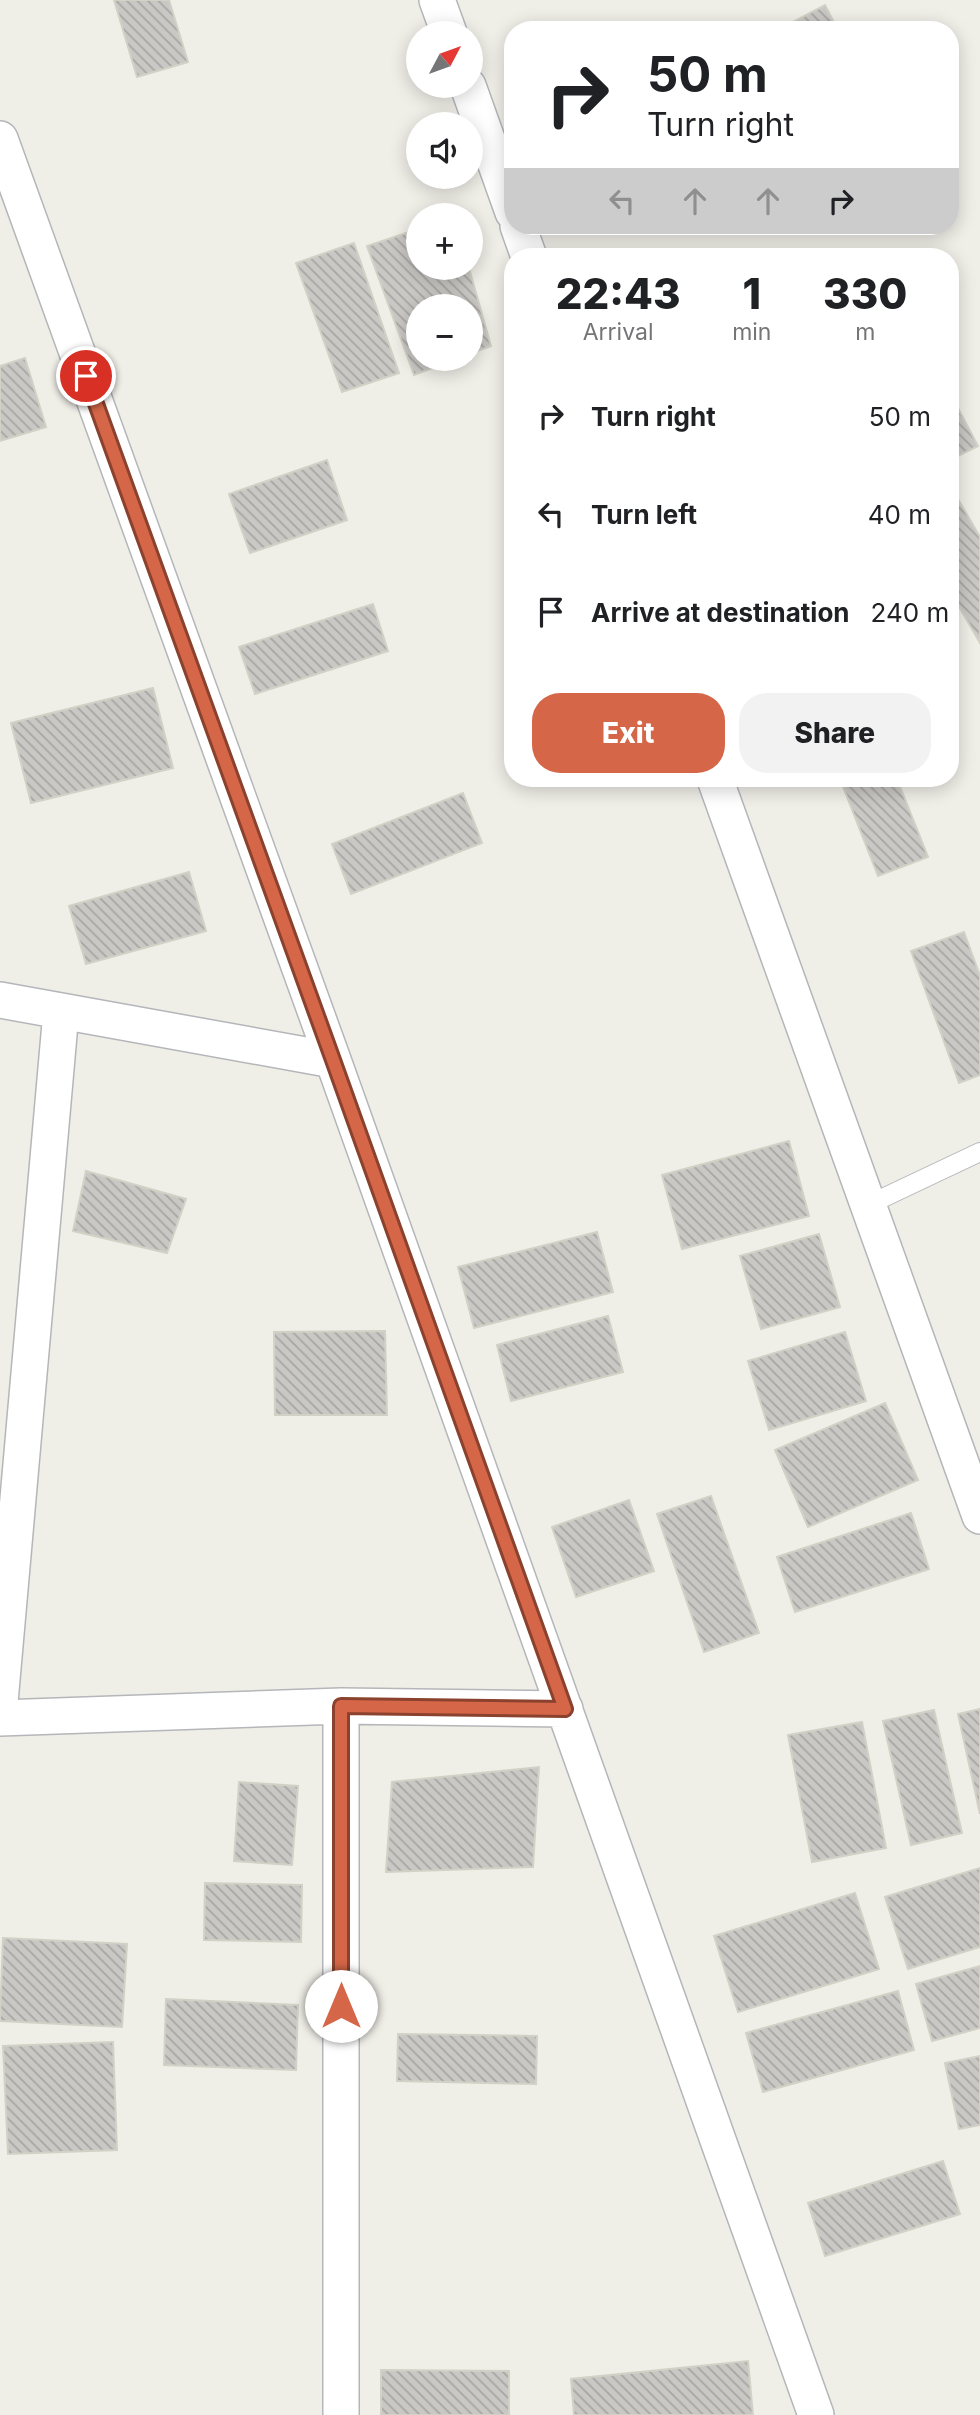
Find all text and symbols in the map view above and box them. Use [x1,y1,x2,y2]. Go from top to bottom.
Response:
north arrow [406,21,483,98]
map controls [406,21,483,371]
text: 50 m [647,45,768,104]
icon: right [532,49,623,140]
text: Turn right [647,105,794,144]
button: sound [406,112,483,189]
icon: left [603,182,641,220]
icon: ahead [676,182,714,220]
icon: ahead [749,182,787,220]
icon: right [822,182,860,220]
button: + [406,203,483,280]
text: 22:43 [556,268,681,319]
text: 1 [743,268,761,319]
text: 330 [823,268,907,319]
button: − [406,294,483,371]
text: Arrival [583,318,653,346]
text: min [732,318,771,346]
text: m [855,318,875,346]
pin [56,346,116,406]
icon: arrive [67,357,105,395]
icon: right [532,397,570,435]
text: Turn right [591,401,716,432]
text: 50 m [869,401,931,432]
icon: left [532,495,570,533]
text: Turn left [591,499,697,530]
text: 40 m [868,499,931,530]
icon: arrive [532,593,570,631]
text: Arrive at destination [591,597,850,628]
text: 240 m [871,597,949,628]
button: Exit [532,693,725,773]
button: Share [739,693,931,773]
position arrow [304,1969,378,2043]

